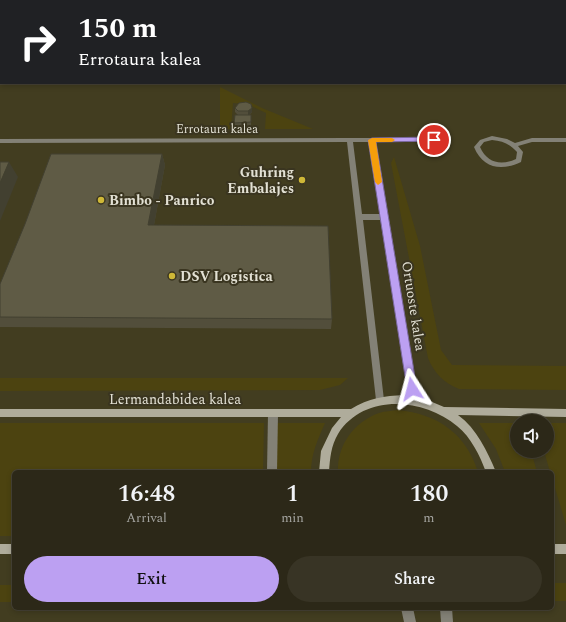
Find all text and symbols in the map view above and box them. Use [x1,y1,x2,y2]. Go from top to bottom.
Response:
text: 150 m [78,7,157,50]
icon: right [12,16,64,68]
text: Errotaura kalea [78,46,201,73]
street label: Errotaura kalea [176,120,258,139]
pin [417,123,451,157]
icon: arrive [423,129,445,151]
place label: Guhring Embalajes [227,162,294,199]
marker: Guhring Embalajes [297,175,307,185]
place label: Bimbo - Panrico [109,190,215,211]
marker: Bimbo - Panrico [96,195,106,205]
street label: Ortuoste kalea [396,260,431,353]
place label: DSV Logistica [180,266,273,287]
marker: DSV Logistica [167,271,177,281]
position arrow [391,368,433,410]
street label: Lermandabidea kalea [109,389,241,410]
map controls [510,414,554,458]
button: sound [510,414,554,458]
text: 16:48 [118,476,175,512]
text: 1 [286,476,299,512]
text: 180 [410,476,448,512]
text: Arrival [126,508,167,528]
text: min [281,508,304,528]
text: m [423,508,435,528]
button: Exit [24,556,279,602]
button: Share [287,556,542,602]

